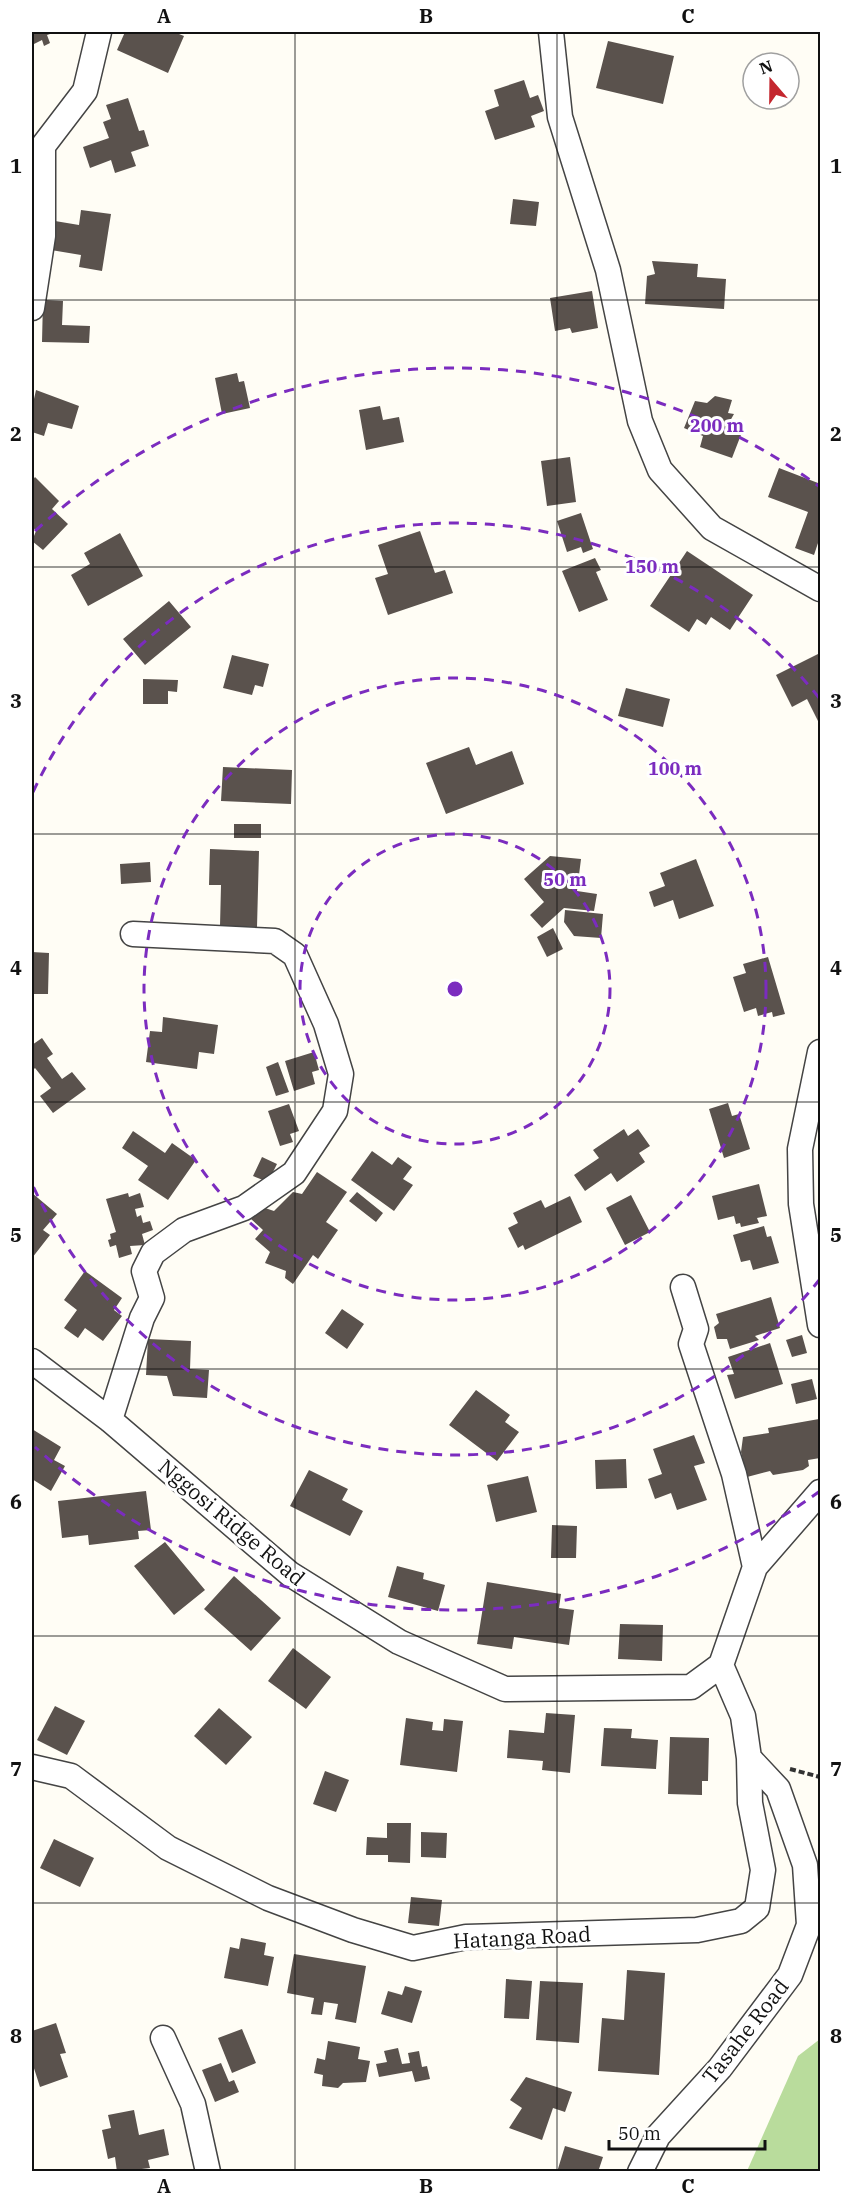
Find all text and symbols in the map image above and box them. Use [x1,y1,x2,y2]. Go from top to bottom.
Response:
text: A [157,2,171,29]
text: B [419,2,433,29]
text: C [681,2,695,29]
north arrow [741,51,801,111]
text: N [757,55,775,78]
text: 1 [10,152,22,179]
text: 1 [830,152,842,179]
text: 200 m [690,414,745,437]
text: 2 [10,420,22,447]
text: 2 [830,420,842,447]
text: 150 m [625,555,680,578]
text: 3 [10,687,22,714]
text: 3 [830,687,842,714]
text: 100 m [648,757,703,780]
text: 50 m [543,868,587,891]
text: 4 [10,954,22,981]
text: 4 [830,954,842,981]
centre of rings [445,979,465,999]
text: 5 [10,1221,22,1248]
text: 5 [830,1221,842,1248]
street label: Nggosi Ridge Road [153,1452,311,1592]
text: 6 [10,1488,22,1515]
text: 6 [830,1488,842,1515]
text: 7 [10,1755,22,1782]
text: 7 [830,1755,842,1782]
street label: Hatanga Road [452,1919,592,1955]
street label: Tasahe Road [695,1973,795,2089]
text: 8 [10,2022,22,2049]
text: 8 [830,2022,842,2049]
scale bar [609,2113,765,2151]
text: 50 m [618,2122,661,2145]
text: A [157,2172,171,2199]
text: B [419,2172,433,2199]
text: C [681,2172,695,2199]

